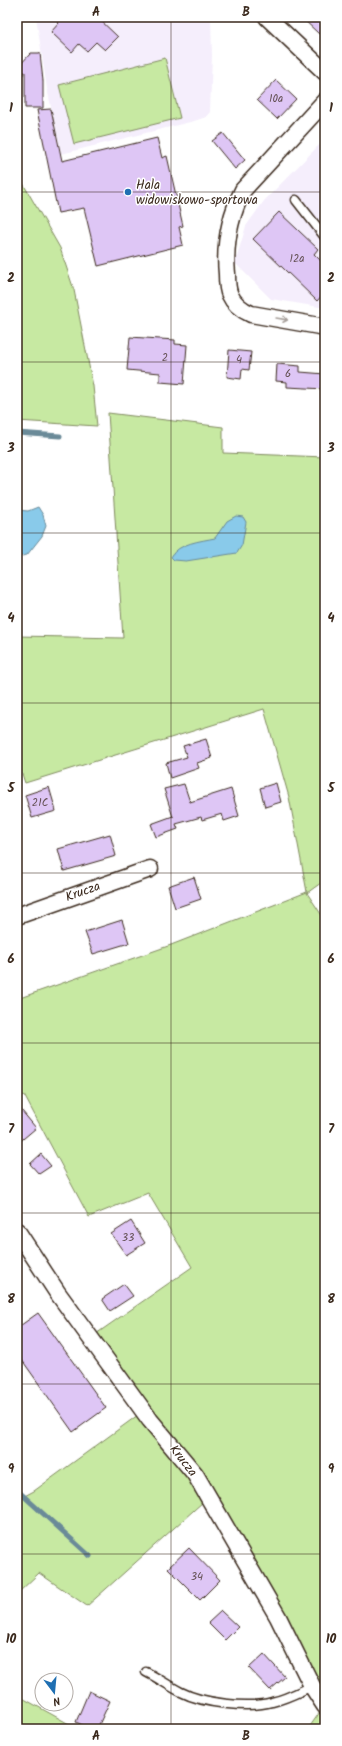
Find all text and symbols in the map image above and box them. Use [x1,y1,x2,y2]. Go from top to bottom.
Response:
text: A [92,2,100,23]
text: B [242,2,250,23]
house number: 10a [269,90,283,108]
text: 1 [9,98,13,119]
text: 1 [329,98,333,119]
place label: Hala widowiskowo-sportowa [136,175,258,211]
marker: Hala widowiskowo-sportowa [123,187,133,197]
house number: 12a [289,250,305,268]
text: 2 [7,268,15,289]
text: 2 [327,268,335,289]
one-way arrow [275,316,288,324]
house number: 2 [162,349,168,367]
house number: 4 [236,351,242,369]
house number: 6 [285,365,291,383]
text: 3 [6,438,15,459]
text: 3 [326,438,335,459]
text: 4 [7,608,15,629]
text: 4 [327,608,335,629]
text: 5 [7,778,16,799]
text: 5 [327,778,336,799]
house number: 21C [32,794,49,812]
street label: Krucza [63,876,103,908]
text: 6 [7,949,15,970]
text: 6 [327,949,335,970]
text: 7 [8,1119,15,1140]
text: 7 [328,1119,335,1140]
house number: 33 [122,1229,134,1247]
text: 8 [7,1289,15,1310]
text: 8 [327,1289,335,1310]
street label: Krucza [164,1440,202,1482]
text: 9 [8,1459,15,1480]
text: 9 [328,1459,335,1480]
house number: 34 [191,1568,203,1586]
text: 10 [6,1629,17,1650]
text: 10 [326,1629,337,1650]
north arrow [34,1672,74,1712]
text: N [51,1691,62,1710]
text: A [92,1726,100,1746]
text: B [242,1726,250,1746]

